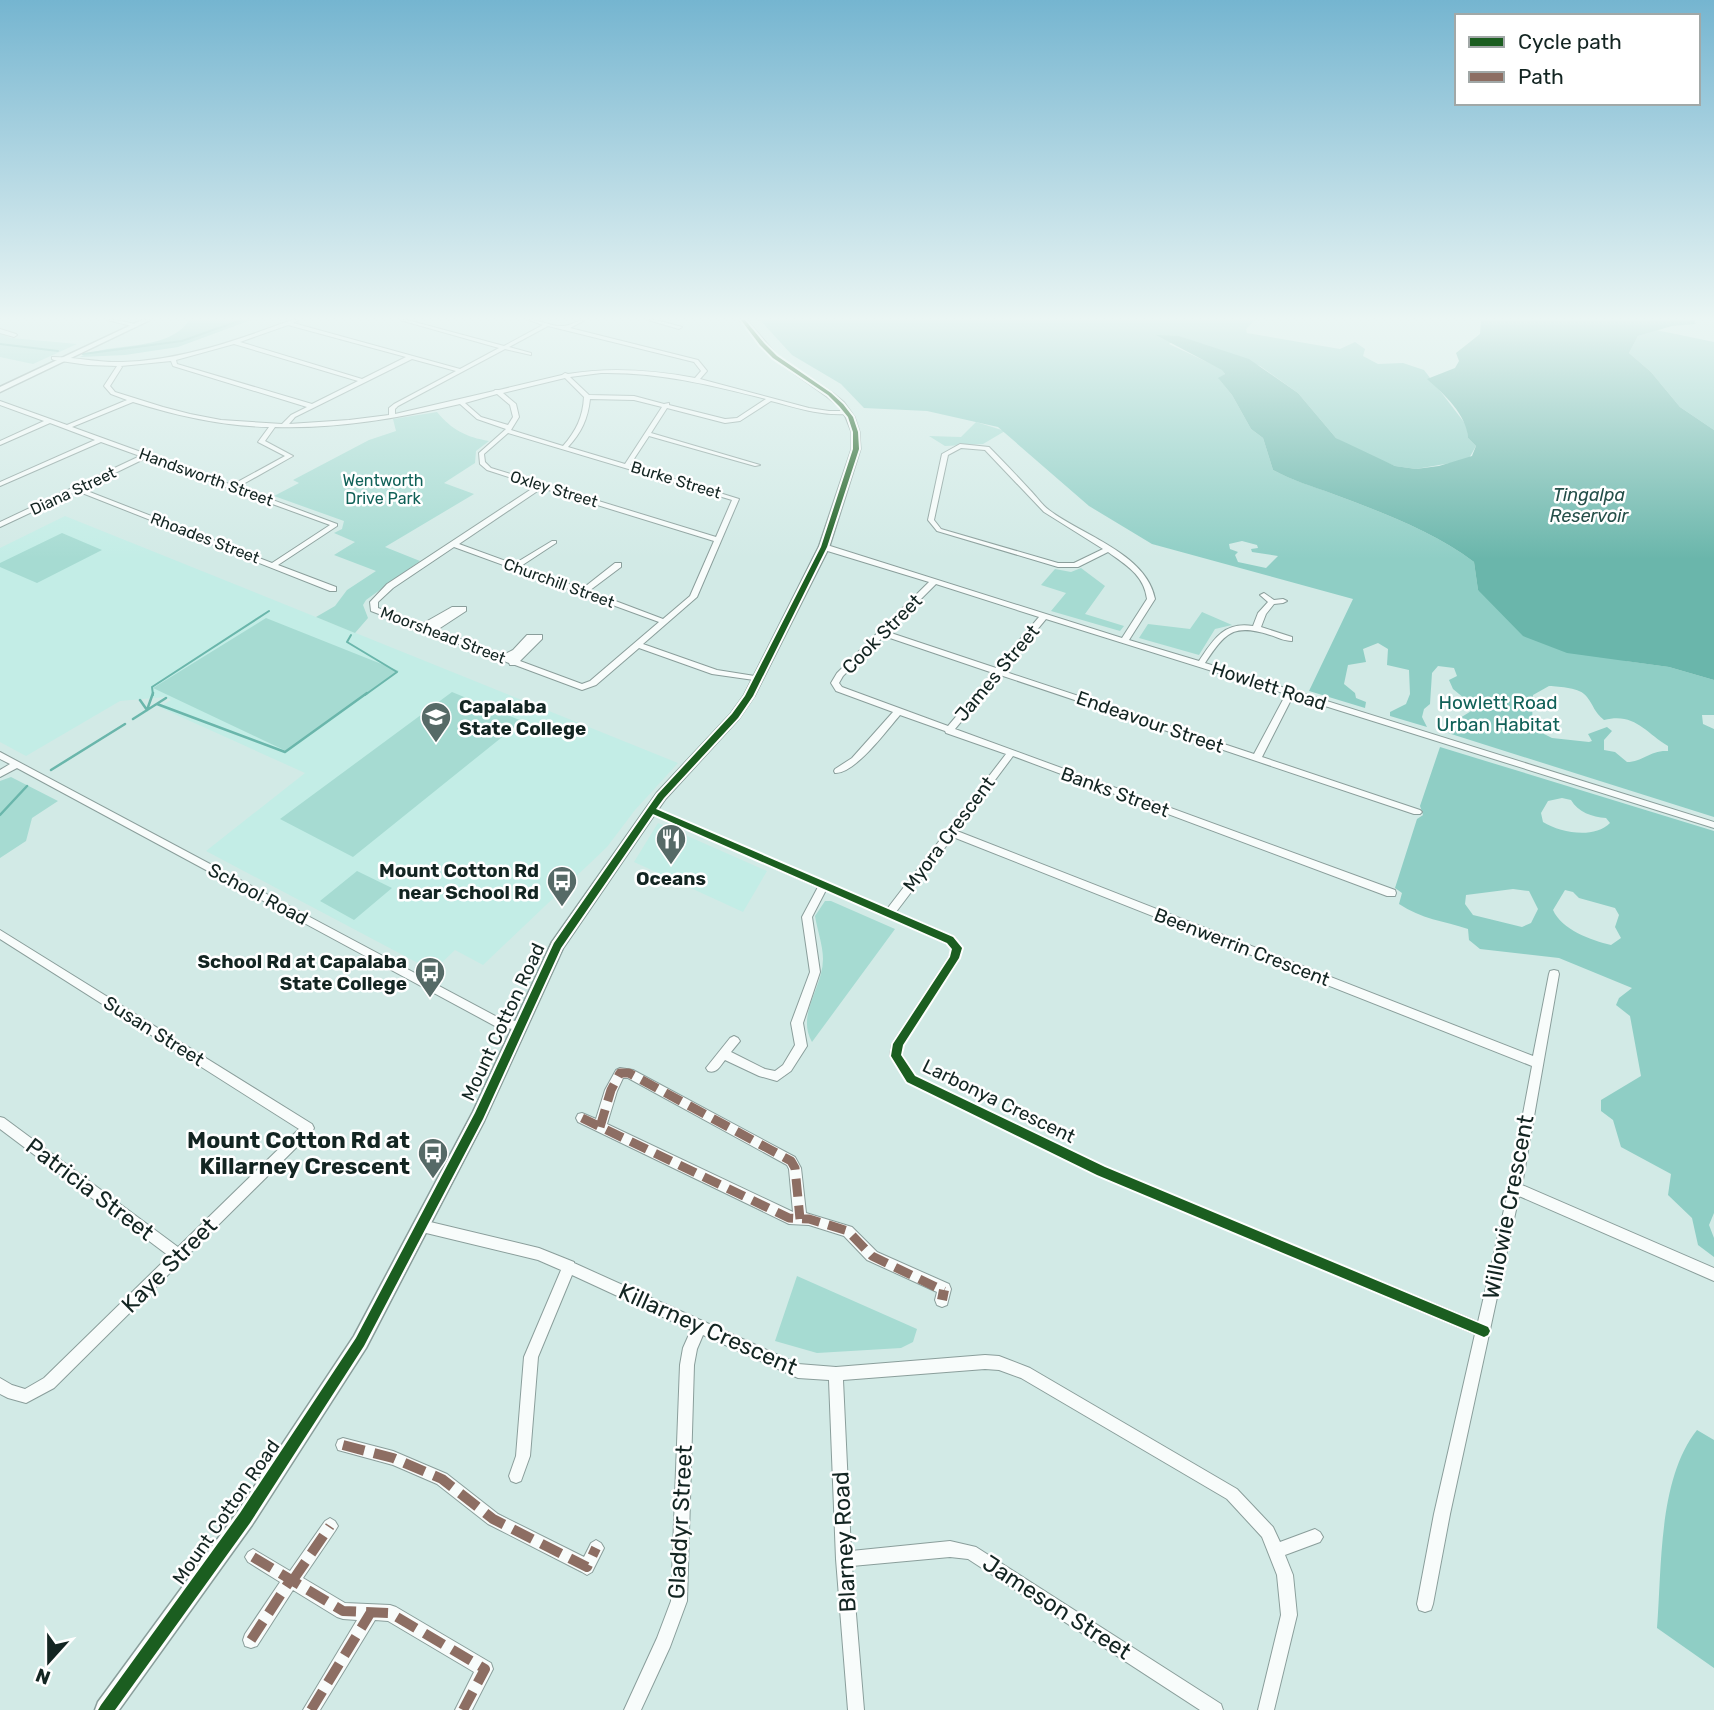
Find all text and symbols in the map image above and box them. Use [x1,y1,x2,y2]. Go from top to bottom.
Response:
legend [1455,14,1700,105]
text: Cycle path [1518,29,1622,54]
text: Path [1518,64,1564,89]
street label: Handsworth Street [136,444,276,510]
street label: Burke Street [629,457,723,503]
street label: Diana Street [27,463,119,519]
street label: Oxley Street [508,467,600,511]
park label: Wentworth Drive Park [342,471,424,508]
water label: Tingalpa Reservoir [1550,484,1630,527]
street label: Rhoades Street [148,509,262,567]
street label: Churchill Street [501,554,617,612]
street label: Cook Street [837,589,927,679]
street label: Moorshead Street [378,602,508,668]
street label: James Street [950,619,1045,726]
street label: Howlett Road [1209,657,1329,715]
street label: Endeavour Street [1073,686,1227,758]
park label: Howlett Road Urban Habitat [1436,691,1560,736]
place label: Capalaba State College [459,695,586,740]
school or university icon: Capalaba State College [419,700,453,744]
street label: Banks Street [1058,762,1173,822]
street label: Myora Crescent [898,771,1000,896]
restaurant icon: Oceans [654,822,688,866]
street label: School Road [204,858,312,930]
place label: Mount Cotton Rd near School Rd [379,859,539,904]
bus stop icon: Mount Cotton Rd near School Rd [545,864,579,908]
place label: Oceans [636,867,706,890]
street label: Beenwerrin Crescent [1151,903,1334,991]
street label: Mount Cotton Road [456,940,550,1104]
place label: School Rd at Capalaba State College [197,950,407,995]
bus stop icon: School Rd at Capalaba State College [413,955,447,999]
street label: Susan Street [99,991,209,1071]
street label: Larbonya Crescent [919,1054,1080,1148]
street label: Willowie Crescent [1476,1112,1540,1302]
place label: Mount Cotton Rd at Killarney Crescent [187,1126,410,1180]
street label: Patricia Street [20,1132,160,1246]
bus stop icon: Mount Cotton Rd at Killarney Crescent [416,1136,450,1180]
street label: Kaye Street [115,1211,223,1319]
street label: Killarney Crescent [614,1277,802,1381]
street label: Mount Cotton Road [167,1435,285,1589]
street label: Gladdyr Street [662,1444,698,1600]
street label: Blarney Road [826,1471,862,1613]
street label: Jameson Street [977,1549,1137,1665]
north arrow [14,1626,84,1696]
text: N [33,1663,54,1690]

